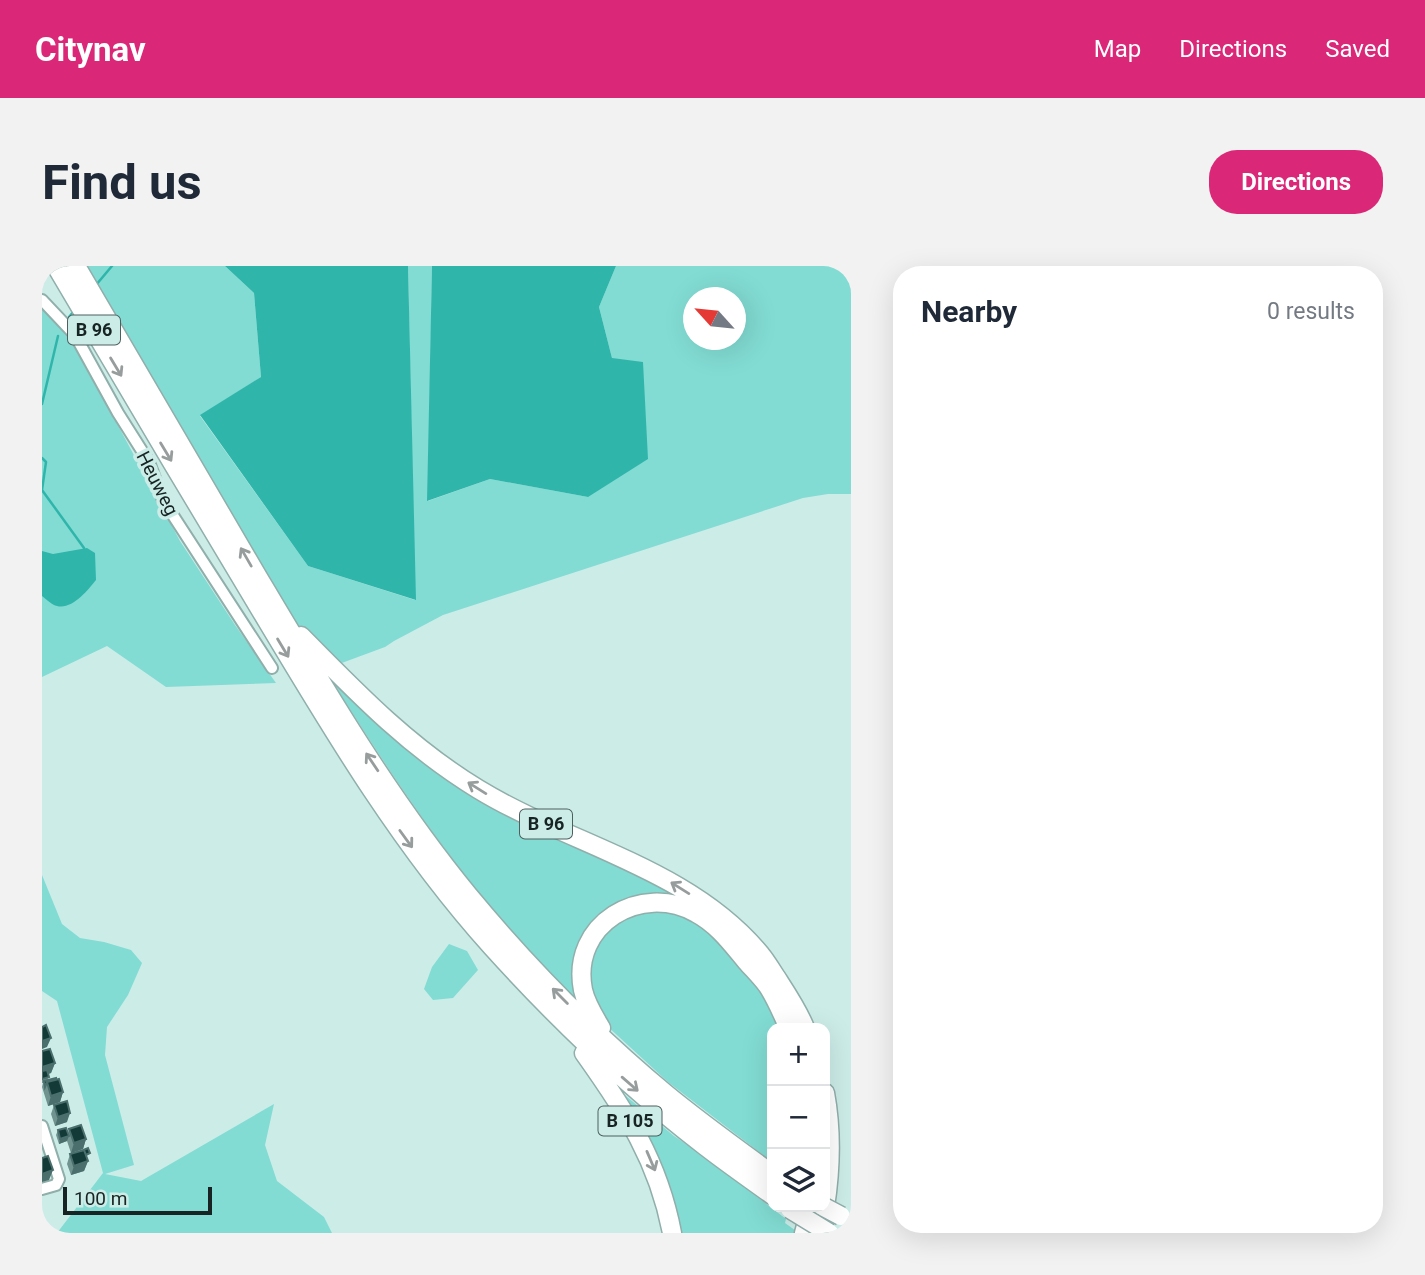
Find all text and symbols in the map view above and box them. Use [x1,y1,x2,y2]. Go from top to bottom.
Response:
text: Citynav [35,30,146,69]
text: Map [1094,35,1141,63]
text: Directions [1179,35,1287,63]
text: Saved [1325,35,1390,63]
button: Directions [1209,150,1383,214]
text: Find us [42,154,202,211]
north arrow [683,287,746,350]
text: Nearby [921,294,1017,329]
text: 0 results [1267,298,1355,325]
road number: B 96 [68,316,120,344]
one-way arrow [110,356,123,377]
one-way arrow [159,442,173,462]
street label: Heuweg [132,447,183,519]
one-way arrow [239,547,253,567]
one-way arrow [276,637,290,657]
one-way arrow [365,753,379,772]
one-way arrow [467,780,487,794]
road number: B 96 [520,810,572,838]
one-way arrow [399,829,413,848]
one-way arrow [671,881,691,895]
one-way arrow [552,988,569,1005]
map controls [767,1023,830,1212]
button: + [767,1023,830,1086]
one-way arrow [621,1076,639,1092]
button: − [767,1086,830,1149]
road number: B 105 [598,1106,662,1136]
button: layers [767,1149,830,1212]
one-way arrow [645,1150,658,1172]
scale bar [63,1184,212,1216]
text: 100 m [74,1187,127,1210]

